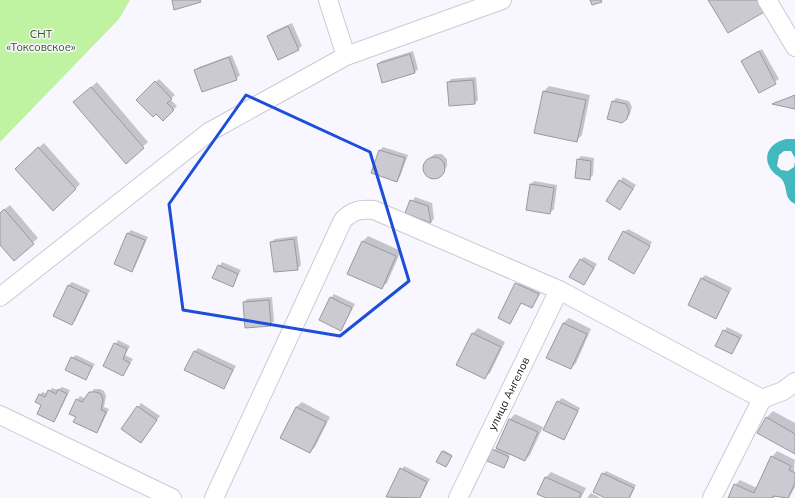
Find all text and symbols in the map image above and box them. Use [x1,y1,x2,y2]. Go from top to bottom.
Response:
park label: СНТ «Токсовское» [6,27,76,54]
street label: улица Ангелов [485,355,532,433]

